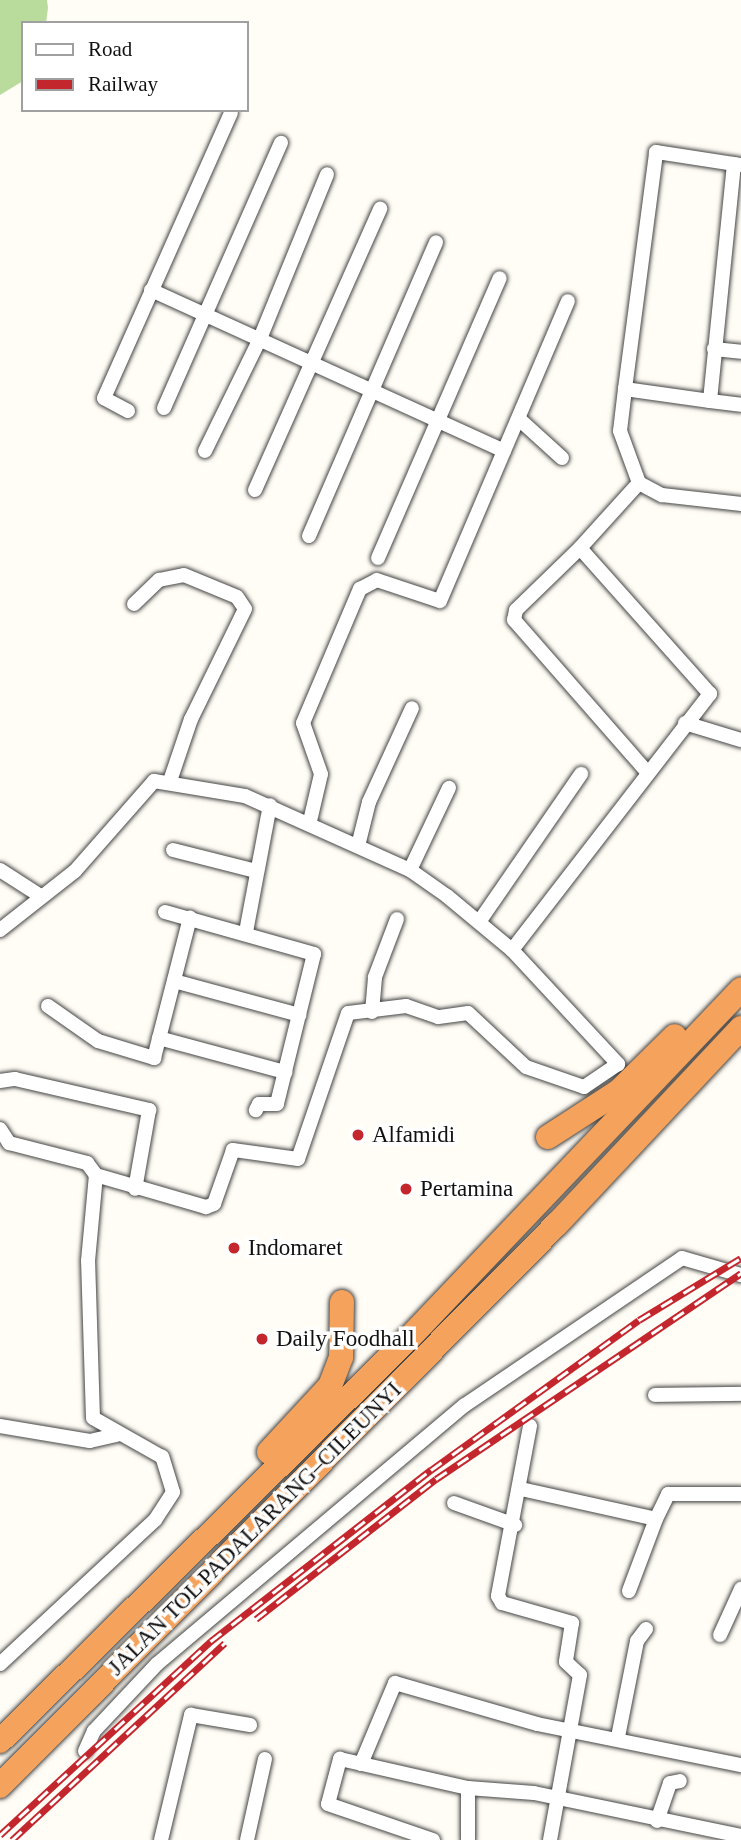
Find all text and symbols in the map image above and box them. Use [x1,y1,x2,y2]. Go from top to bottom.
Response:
legend [21,21,248,112]
text: Road [88,37,132,61]
text: Railway [88,72,158,96]
place label: Alfamidi [372,1121,455,1149]
marker: Alfamidi [350,1127,366,1143]
place label: Pertamina [420,1175,513,1203]
marker: Pertamina [398,1181,414,1197]
place label: Indomaret [248,1234,343,1262]
marker: Indomaret [226,1240,242,1256]
place label: Daily Foodhall [276,1325,415,1353]
marker: Daily Foodhall [254,1331,270,1347]
street label: JALAN TOL PADALARANG–CILEUNYI [102,1376,408,1682]

